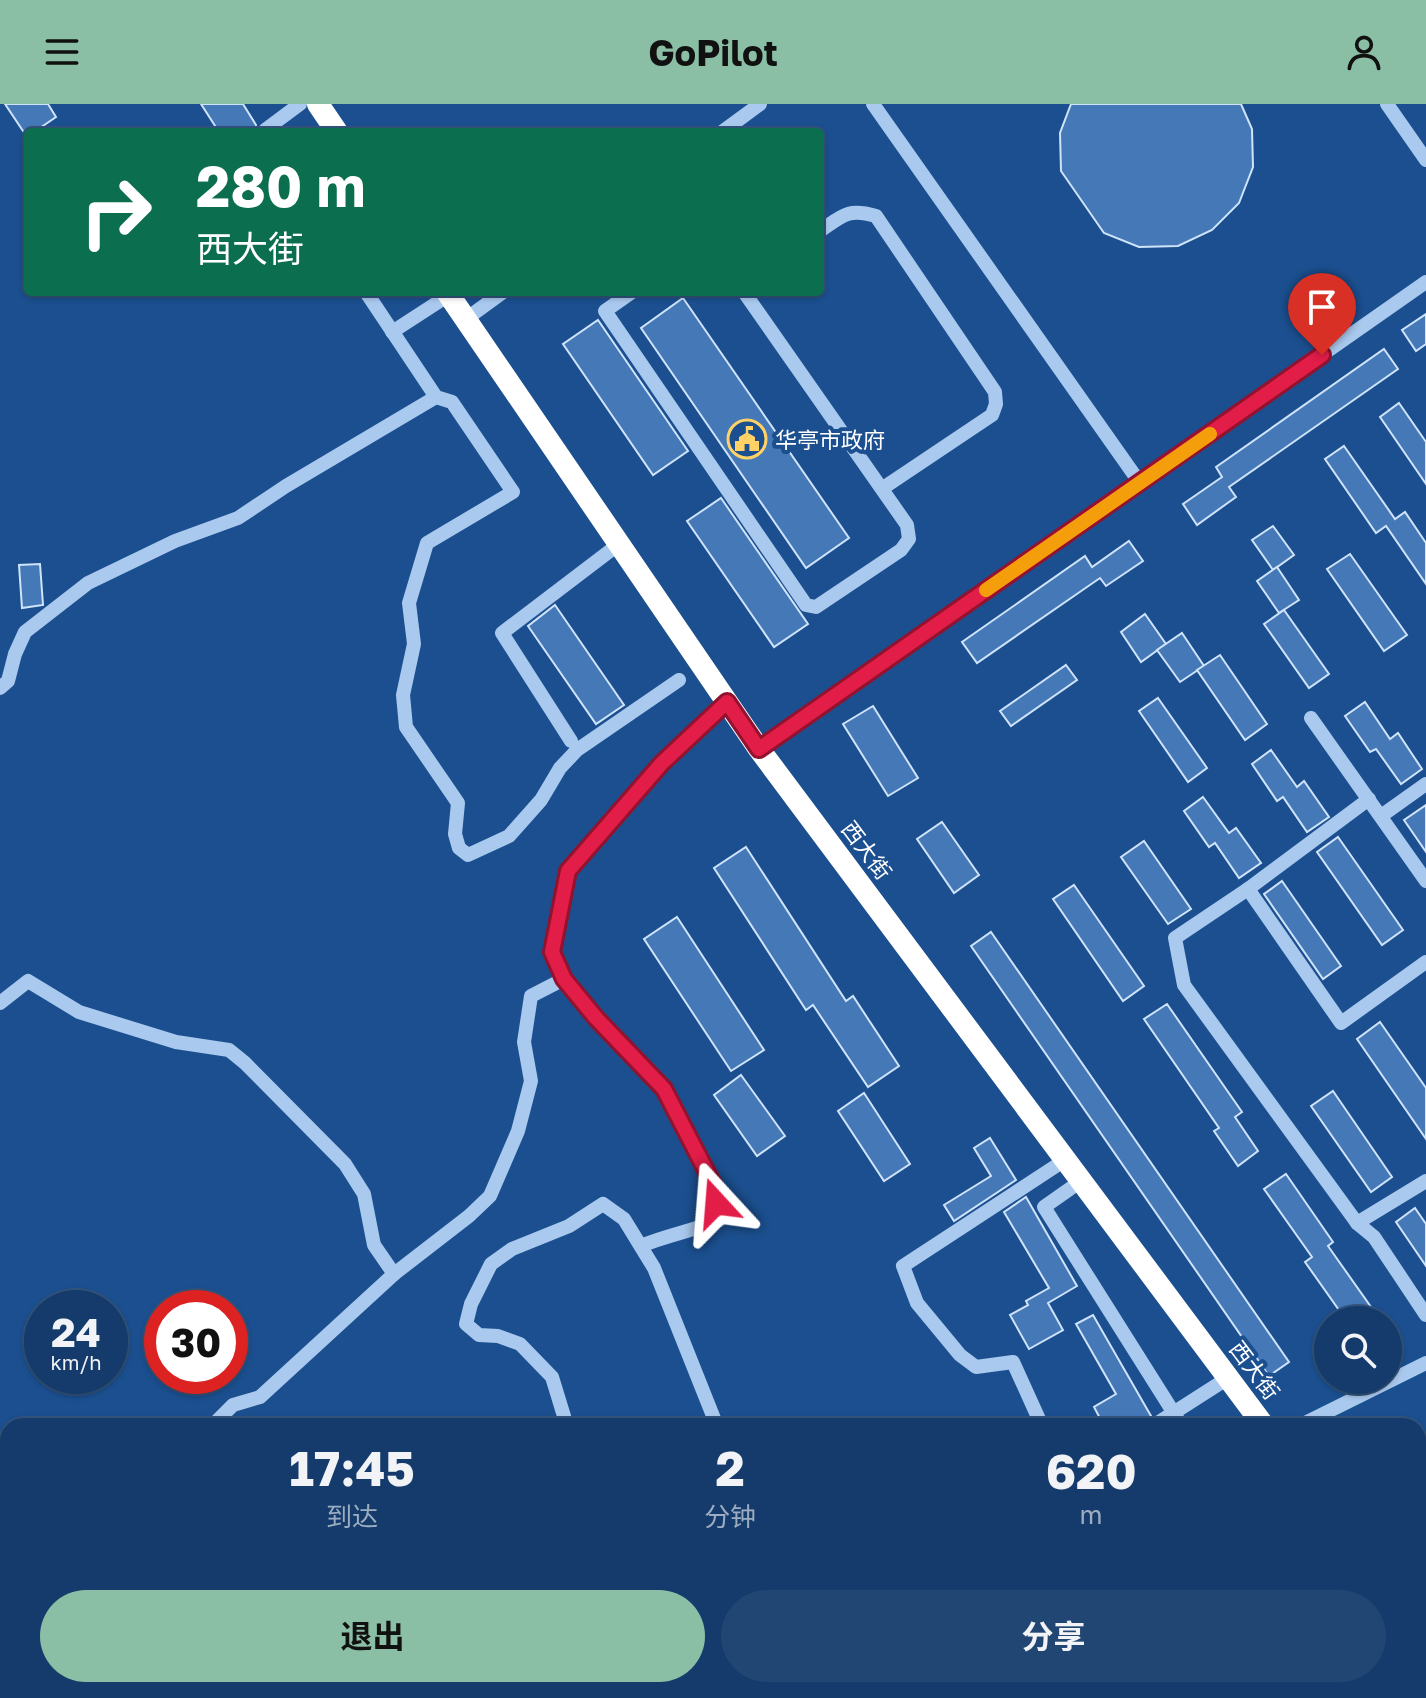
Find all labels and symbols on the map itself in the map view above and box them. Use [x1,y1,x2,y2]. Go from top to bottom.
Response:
pin [1288,273,1356,355]
public building icon: 华亭市政府 [726,418,768,460]
place label: 华亭市政府 [775,426,885,453]
street label: 西大街 [836,816,898,884]
position arrow [674,1161,758,1245]
speed limit sign: 30 [144,1290,248,1394]
street label: 西大街 [1224,1336,1286,1404]

